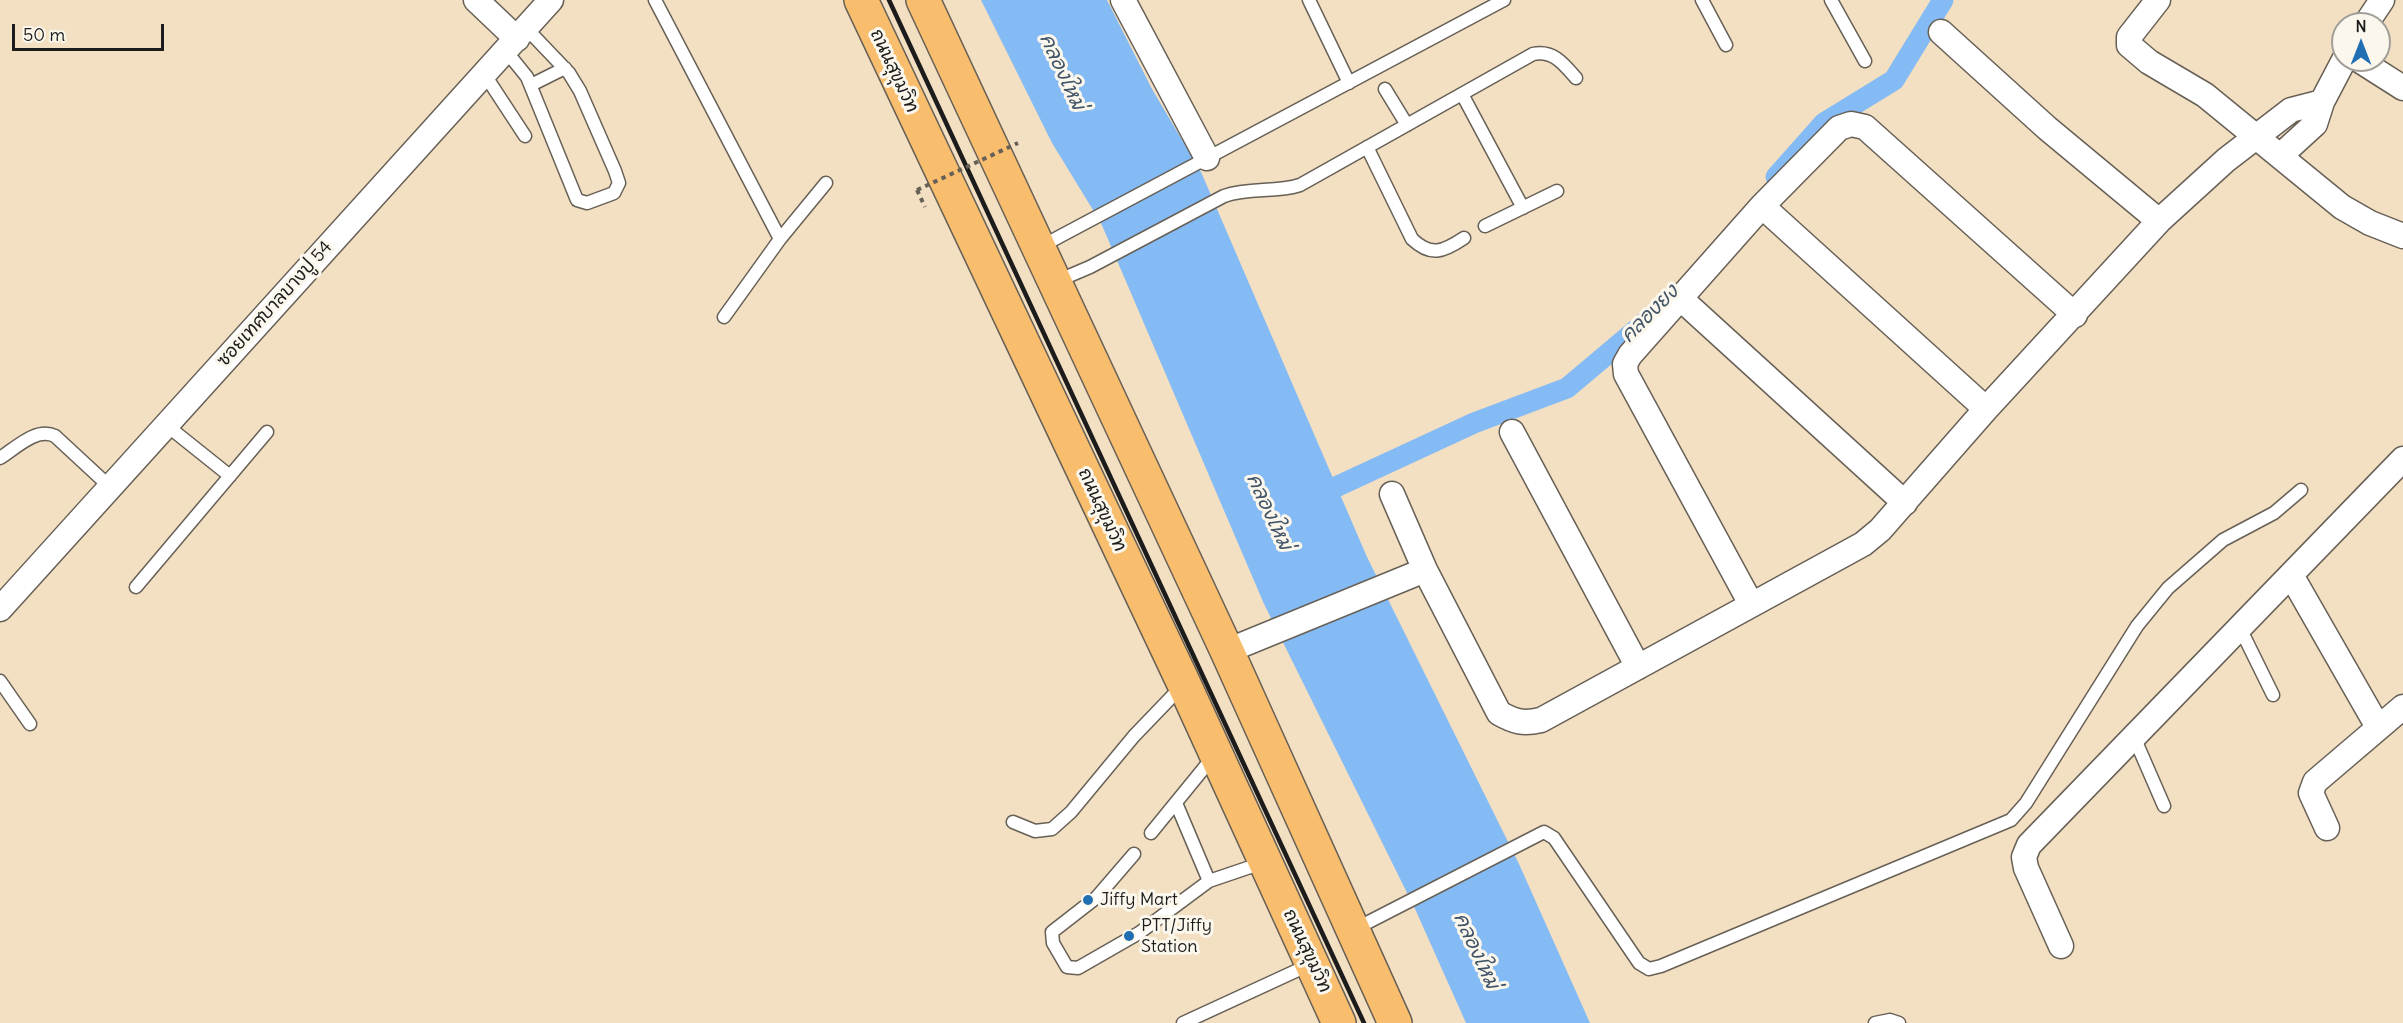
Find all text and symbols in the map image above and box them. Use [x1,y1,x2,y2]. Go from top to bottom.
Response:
scale bar [15,12,166,50]
north arrow [2331,12,2391,72]
text: N [2355,16,2367,36]
text: 50 m [23,23,65,46]
street label: ถนนสุขุมวิท [865,26,923,116]
water label: คลองใหม่ [1034,30,1090,114]
street label: ซอยเทศบาลบางปู 54 [213,237,337,371]
water label: คลองยง [1616,280,1684,348]
street label: ถนนสุขุมวิท [1073,465,1131,555]
water label: คลองใหม่ [1241,470,1297,554]
place label: Jiffy Mart [1100,889,1178,911]
marker: Jiffy Mart [1081,893,1095,907]
street label: ถนนสุขุมวิท [1278,906,1336,996]
water label: คลองใหม่ [1448,909,1504,993]
place label: PTT/Jiffy Station [1141,915,1212,958]
marker: PTT/Jiffy Station [1122,929,1136,943]

